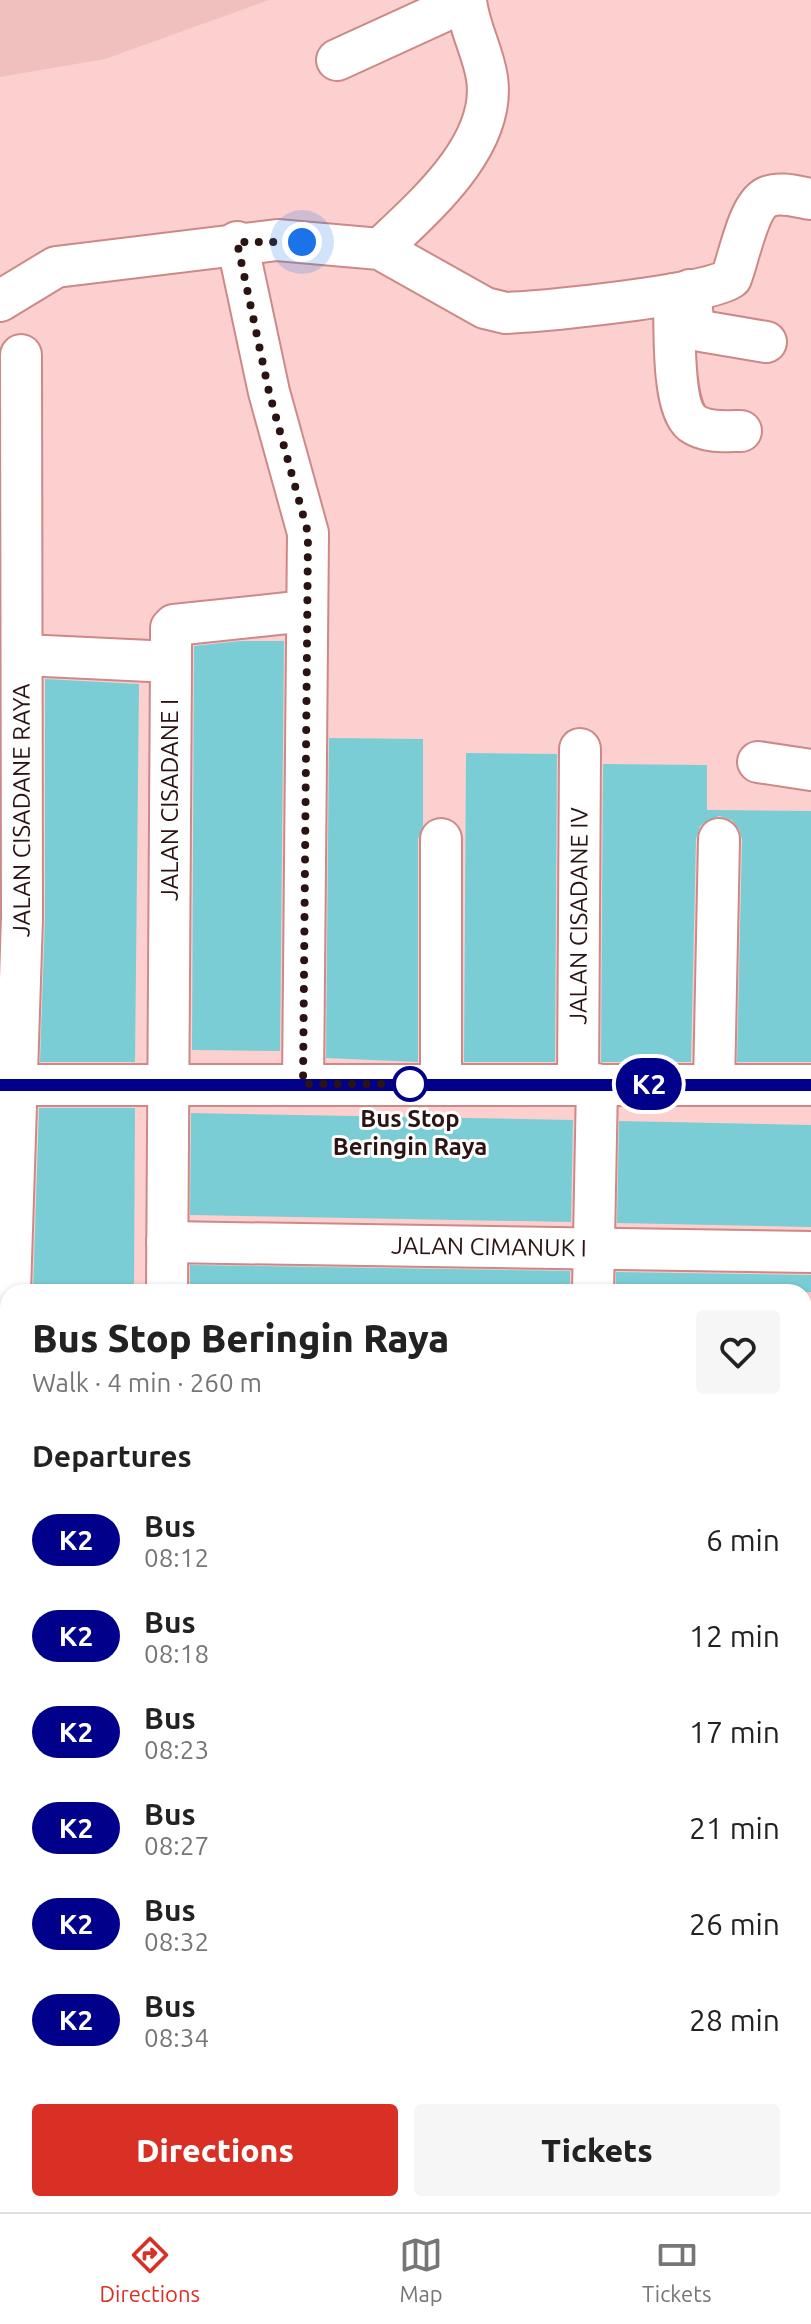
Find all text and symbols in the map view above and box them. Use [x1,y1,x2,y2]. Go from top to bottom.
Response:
your location [282,222,322,262]
street label: JALAN CISADANE RAYA [7,683,35,937]
street label: JALAN CISADANE I [156,699,183,901]
street label: JALAN CISADANE IV [564,807,593,1025]
line badge: K2 [613,1058,685,1110]
marker: Bus Stop Beringin Raya [393,1067,427,1101]
text: K2 [632,1068,666,1099]
place label: Bus Stop Beringin Raya [333,1105,487,1160]
street label: JALAN CIMANUK I [391,1231,587,1262]
button: heart [696,1310,780,1394]
text: Bus Stop Beringin Raya [32,1317,449,1359]
text: Walk · 4 min · 260 m [32,1368,262,1397]
text: Departures [32,1439,192,1473]
text: Bus [144,1509,196,1543]
text: 6 min [706,1523,780,1557]
text: K2 [59,1524,93,1555]
text: 08:12 [144,1543,209,1572]
text: Bus [144,1605,196,1639]
text: 12 min [689,1619,780,1653]
text: K2 [59,1620,93,1651]
text: 08:18 [144,1639,209,1668]
text: Bus [144,1701,196,1735]
text: 17 min [689,1715,780,1749]
text: K2 [59,1716,93,1747]
text: 08:23 [144,1735,209,1764]
text: Bus [144,1797,196,1831]
text: 21 min [689,1811,780,1845]
text: K2 [59,1812,93,1843]
text: 08:27 [144,1831,209,1860]
text: Bus [144,1893,196,1927]
text: 26 min [689,1907,780,1941]
text: K2 [59,1908,93,1939]
text: 08:32 [144,1927,209,1956]
text: Bus [144,1989,196,2023]
text: 28 min [689,2003,780,2037]
text: K2 [59,2004,93,2035]
text: 08:34 [144,2023,209,2052]
button: Directions [32,2104,398,2196]
button: Tickets [414,2104,780,2196]
tab: Directions [100,2233,200,2306]
tab: Map [399,2233,443,2306]
tab: Tickets [642,2233,711,2306]

